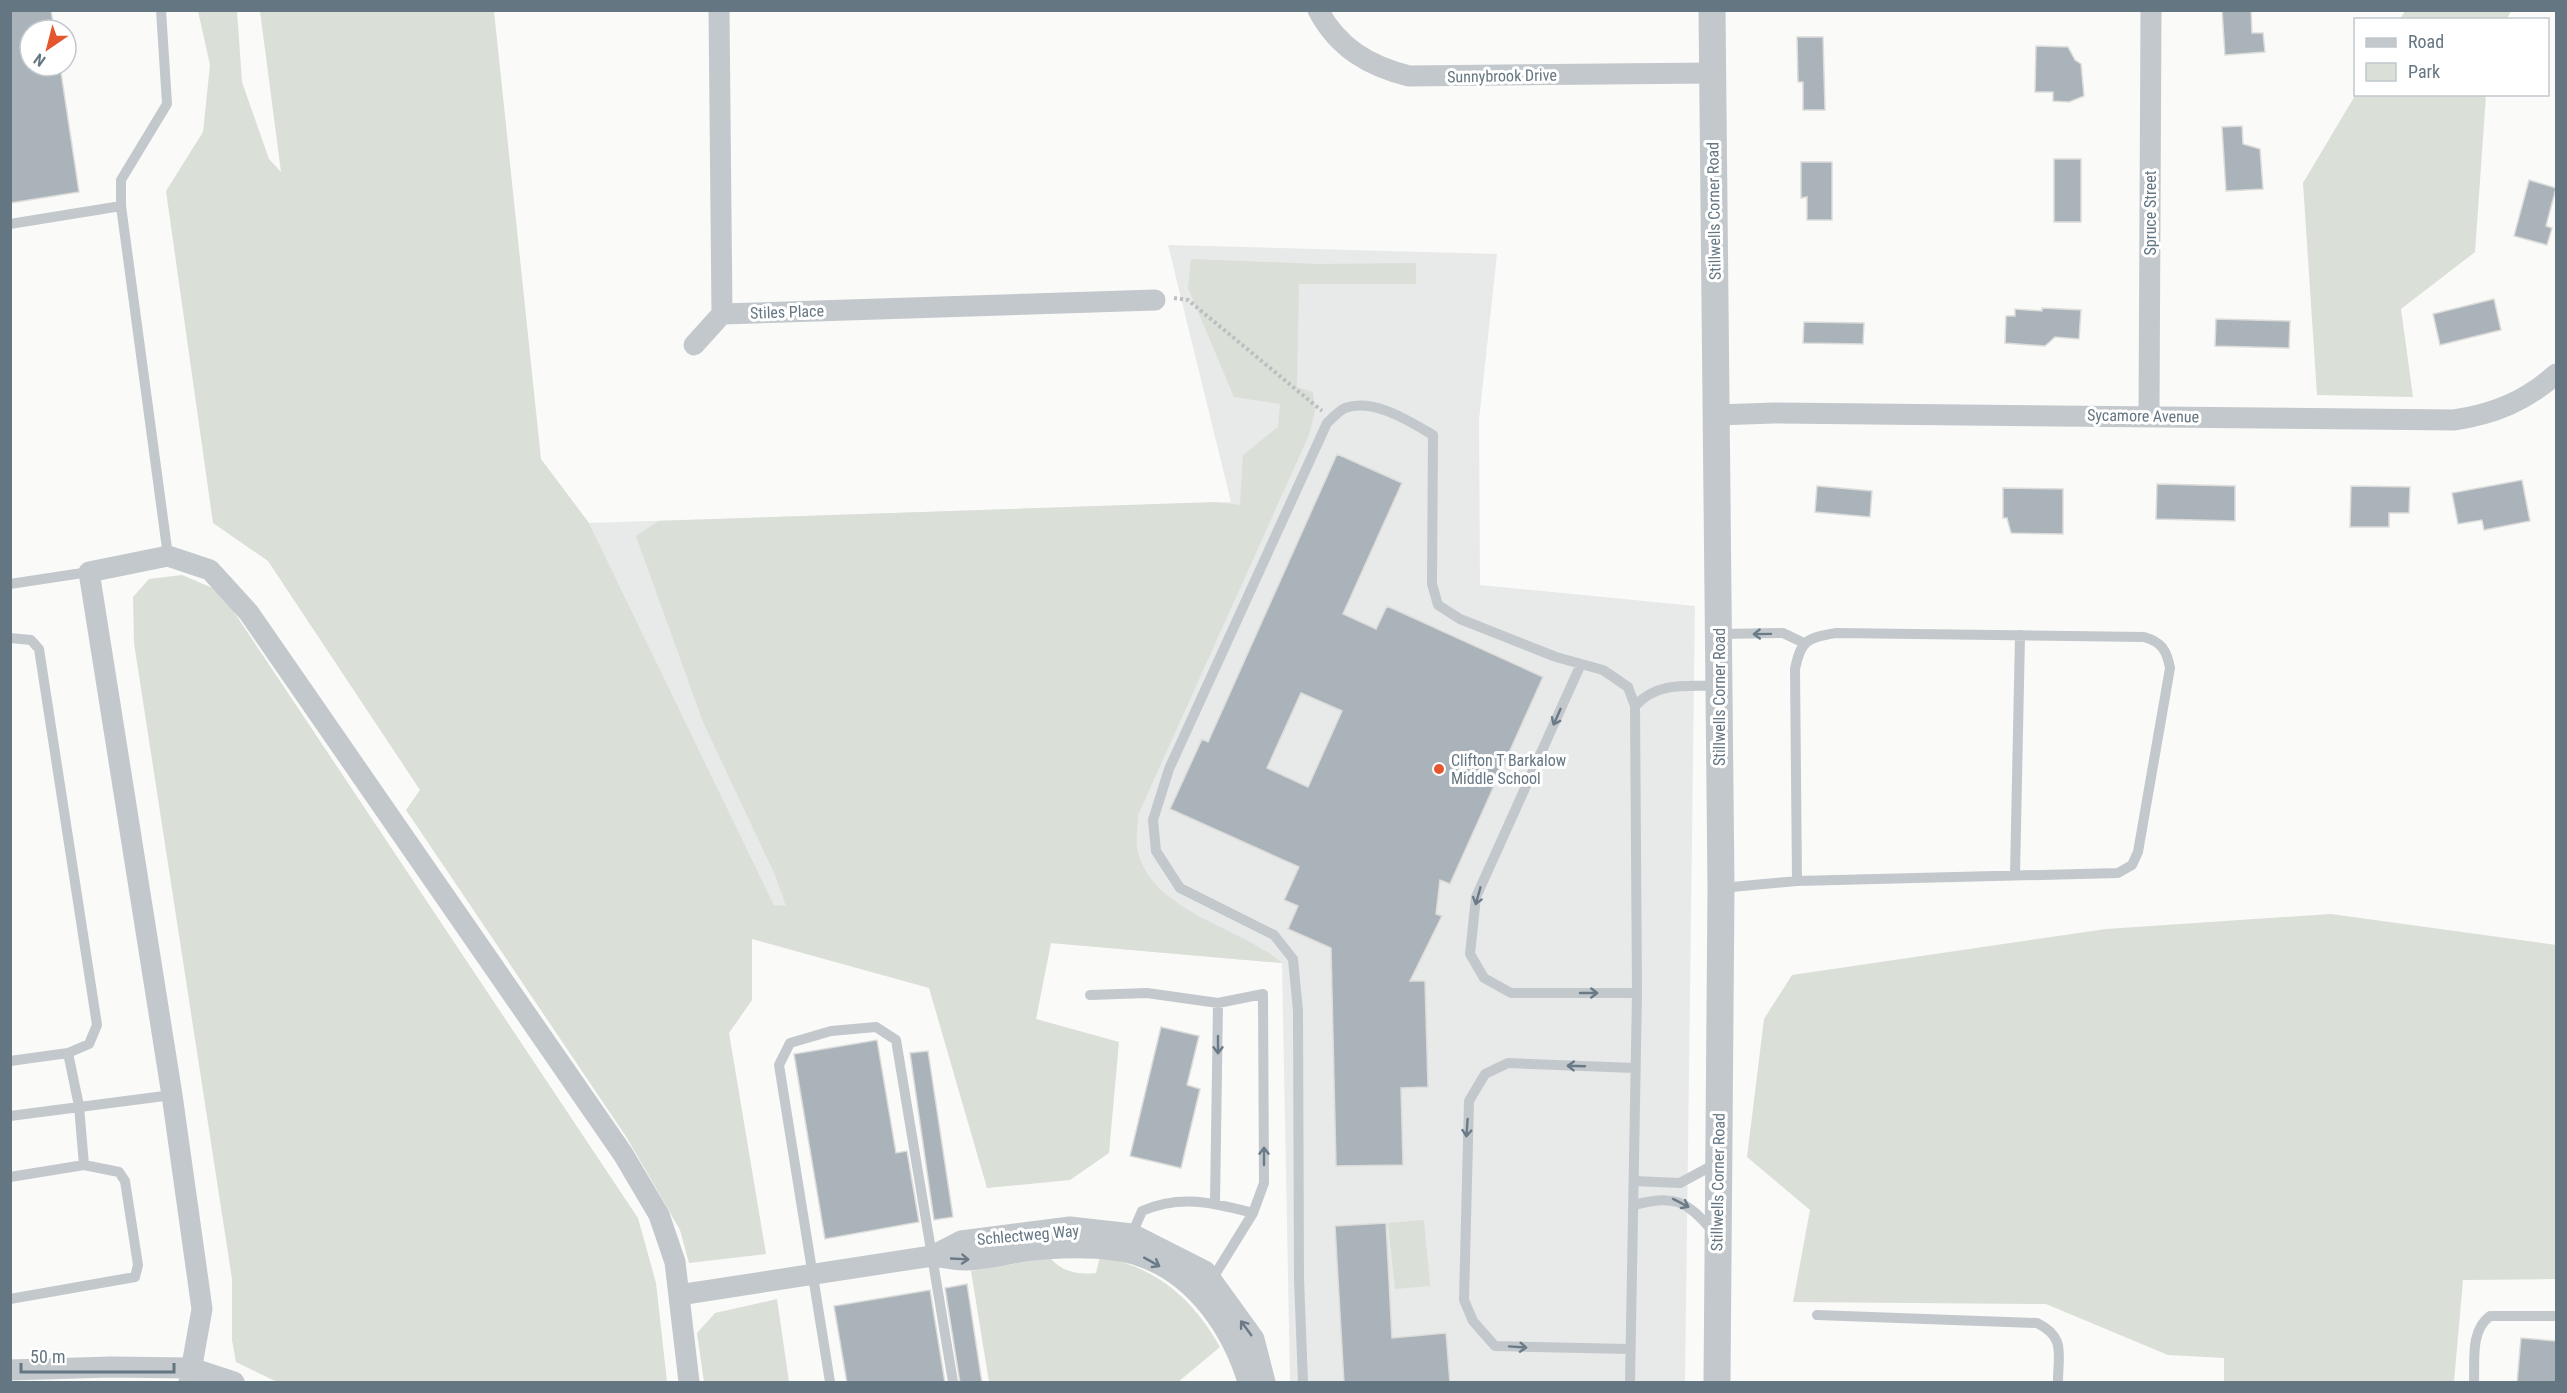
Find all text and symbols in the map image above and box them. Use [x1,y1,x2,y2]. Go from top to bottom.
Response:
north arrow [18,18,78,78]
legend [2354,18,2549,96]
text: Road [2408,31,2444,52]
text: N [30,49,49,70]
text: Park [2408,61,2440,82]
street label: Sunnybrook Drive [1447,66,1557,86]
street label: Stillwells Corner Road [1703,142,1725,280]
street label: Spruce Street [2141,170,2160,255]
street label: Stiles Place [750,301,824,323]
street label: Sycamore Avenue [2087,406,2199,426]
street label: Stillwells Corner Road [1710,628,1729,766]
one-way arrow [1753,628,1773,639]
one-way arrow [1551,708,1562,726]
place label: Clifton T Barkalow Middle School [1451,751,1566,788]
marker: Clifton T Barkalow Middle School [1432,762,1446,776]
one-way arrow [1472,886,1484,905]
one-way arrow [1578,987,1598,999]
one-way arrow [1212,1035,1224,1055]
one-way arrow [1567,1060,1587,1071]
street label: Stillwells Corner Road [1707,1113,1729,1251]
one-way arrow [1461,1118,1472,1138]
one-way arrow [1258,1147,1270,1167]
one-way arrow [1671,1198,1689,1209]
street label: Schlectweg Way [976,1221,1080,1249]
one-way arrow [949,1253,969,1264]
one-way arrow [1142,1257,1160,1268]
one-way arrow [1240,1320,1253,1336]
scale bar [21,1336,174,1374]
one-way arrow [1508,1342,1528,1353]
text: 50 m [30,1346,65,1367]

